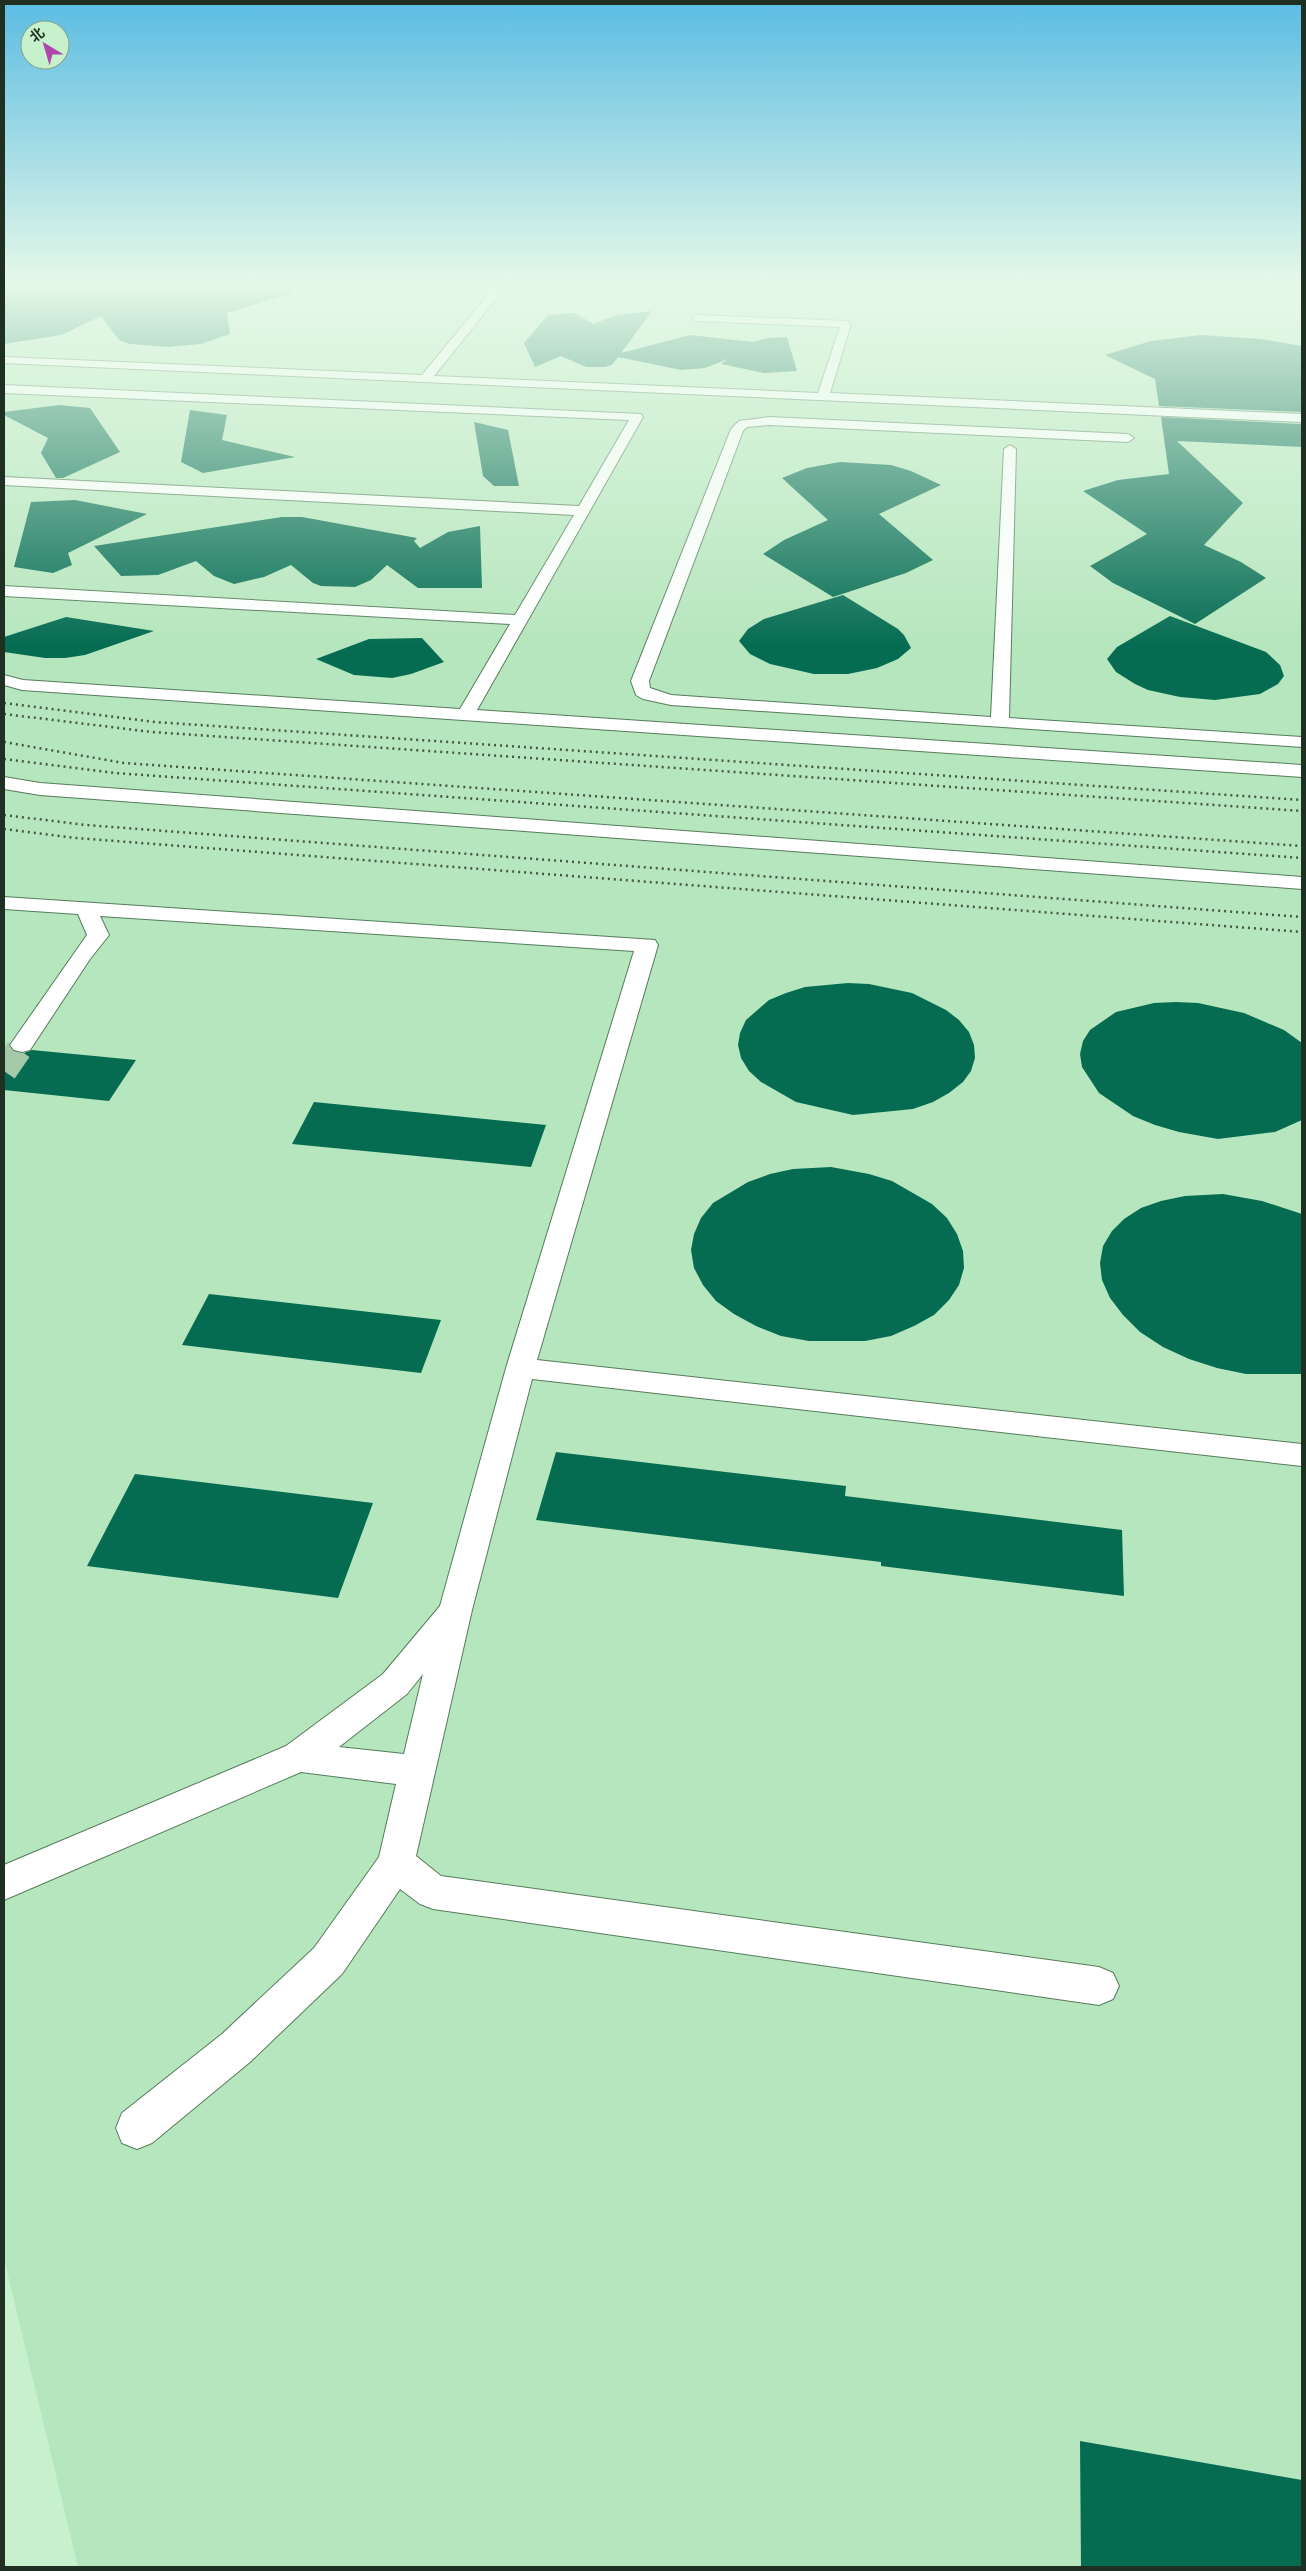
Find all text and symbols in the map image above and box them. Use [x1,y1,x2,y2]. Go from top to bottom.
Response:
north arrow [20,20,70,70]
text: 北 [26,23,49,47]

